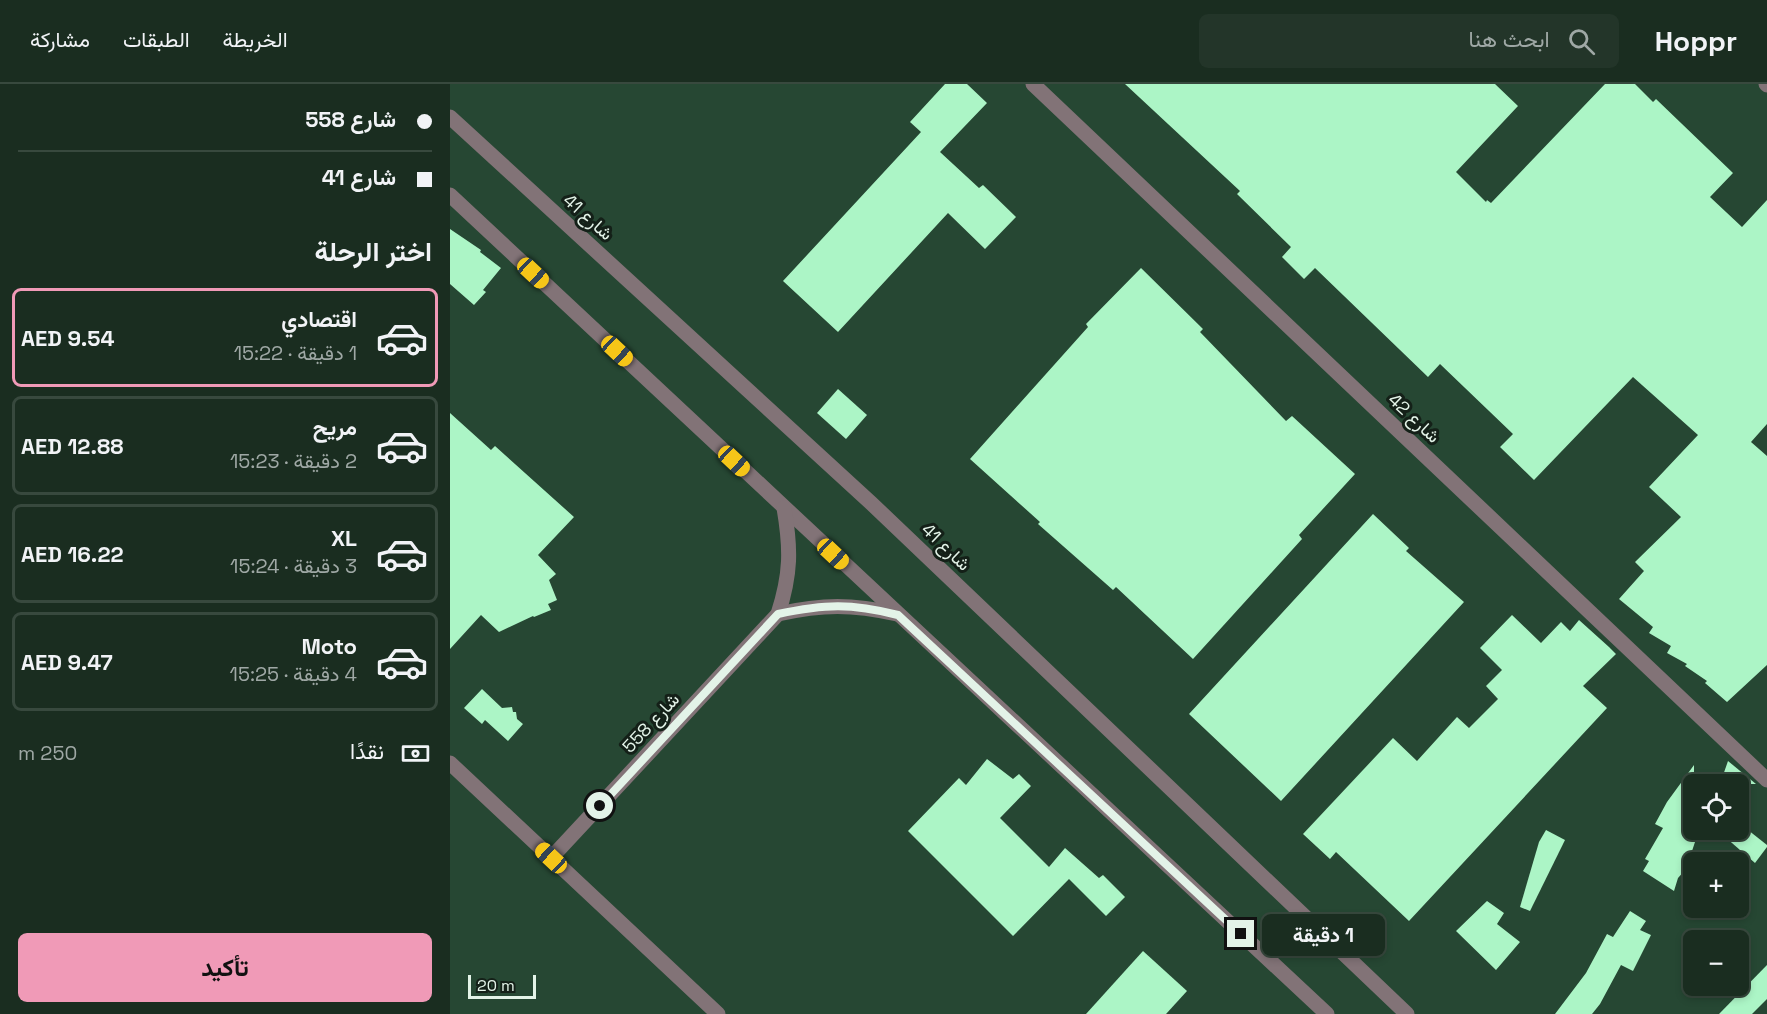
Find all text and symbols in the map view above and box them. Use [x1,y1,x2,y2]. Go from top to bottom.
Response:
search box [1199,14,1619,68]
text: Hoppr [1655,23,1737,59]
text: ابحث هنا [1469,25,1550,53]
icon: search [1565,25,1598,58]
text: مشاركة [30,26,90,53]
text: الطبقات [123,26,190,53]
text: الخريطة [223,26,288,53]
text: شارع 558 [305,105,396,133]
text: شارع 41 [322,163,396,191]
street label: شارع 41 [558,188,618,246]
text: اختر الرحلة [314,234,432,269]
car [514,254,552,292]
text: اقتصادي [281,305,357,333]
icon: car [375,311,429,365]
text: AED 9.54 [21,324,115,352]
car [598,332,636,370]
text: 1 دقيقة · 15:22 [234,340,357,366]
street label: شارع 42 [1383,388,1445,448]
text: مريح [313,413,357,441]
icon: car [375,419,429,473]
text: AED 12.88 [21,432,123,460]
car [715,442,753,480]
text: 2 دقيقة · 15:23 [230,448,357,474]
street label: شارع 41 [916,518,976,576]
text: XL [331,524,357,552]
icon: car [375,527,429,581]
car [814,535,852,573]
text: AED 16.22 [21,540,124,568]
text: 3 دقيقة · 15:24 [230,553,357,579]
text: Moto [301,632,357,660]
icon: car [375,635,429,689]
text: AED 9.47 [21,648,113,676]
text: 4 دقيقة · 15:25 [230,661,357,687]
street label: شارع 558 [617,688,685,758]
text: نقدًا [350,737,384,765]
icon: cash [399,737,432,770]
text: 250 m [18,740,77,766]
map controls [1683,774,1749,996]
button: locate [1683,774,1749,840]
route start [586,792,613,819]
car [532,839,570,877]
button: + [1683,852,1749,918]
callout: 1 دقيقة [1262,913,1385,955]
route end [1227,920,1254,947]
text: 1 دقيقة [1293,922,1354,948]
button: − [1683,930,1749,996]
button: تأكيد [18,933,432,1002]
scale bar [468,972,536,1000]
text: 20 m [477,975,515,996]

